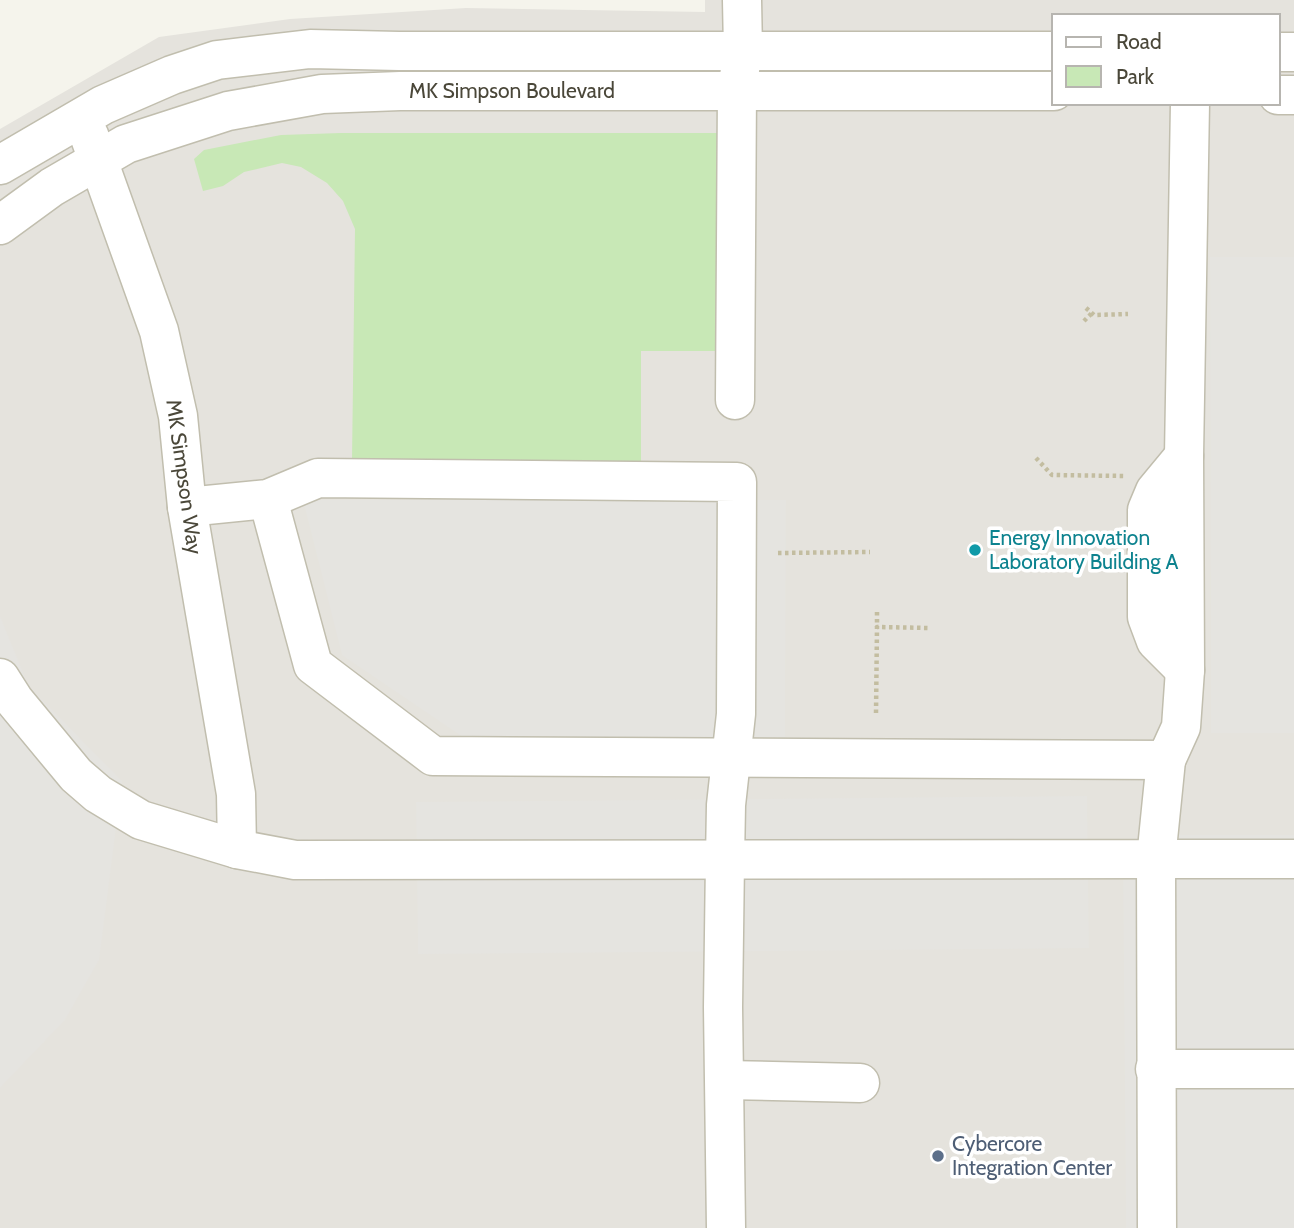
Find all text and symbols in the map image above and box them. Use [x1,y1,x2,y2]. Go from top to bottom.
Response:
legend [1052,14,1280,105]
text: Road [1116,29,1162,54]
text: Park [1116,64,1154,89]
street label: MK Simpson Boulevard [409,78,615,103]
street label: MK Simpson Way [161,398,208,556]
place label: Energy Innovation Laboratory Building A [989,525,1178,574]
marker: Energy Innovation Laboratory Building A [967,542,983,558]
place label: Cybercore Integration Center [952,1131,1113,1180]
marker: Cybercore Integration Center [930,1148,946,1164]

